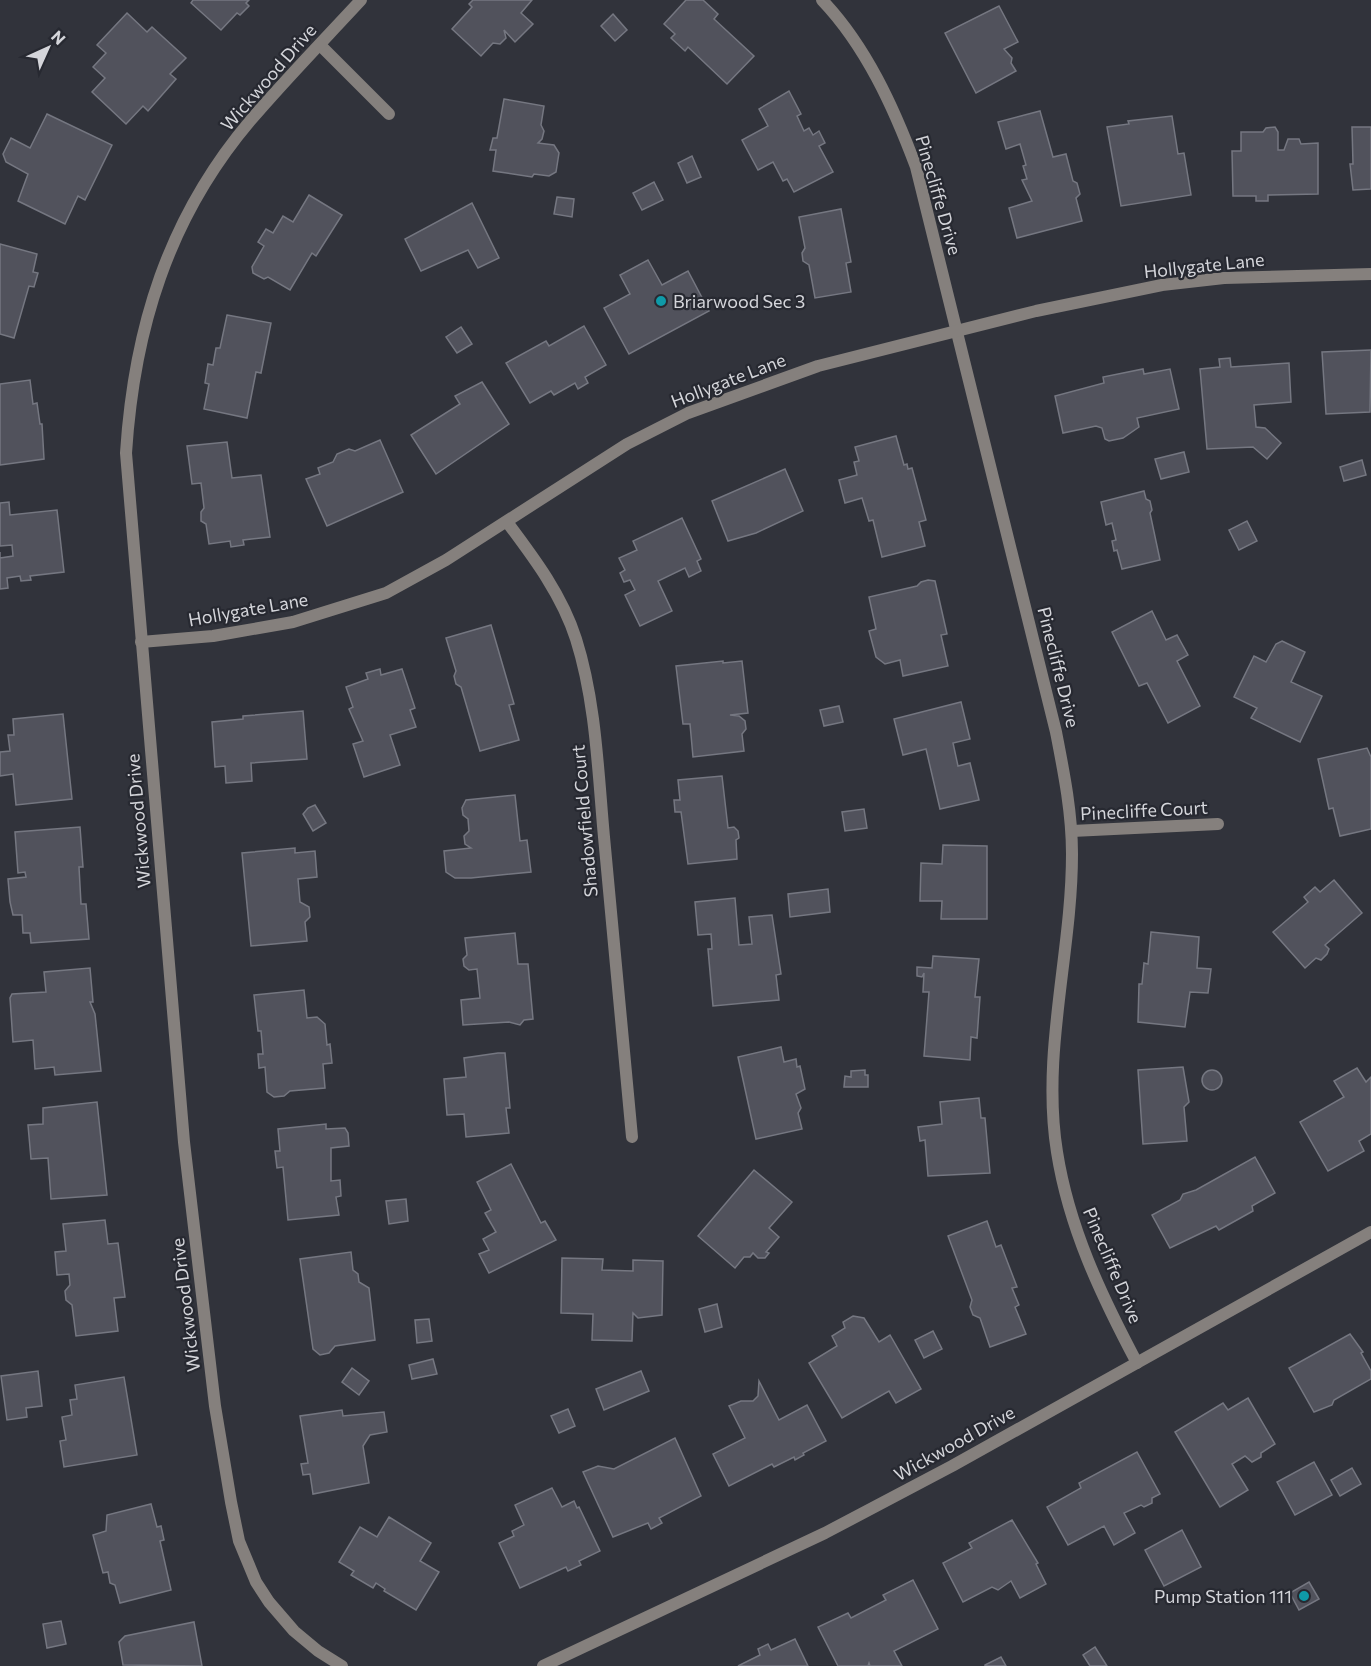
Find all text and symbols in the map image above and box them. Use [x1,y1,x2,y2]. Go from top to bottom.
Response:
north arrow [18,18,78,78]
street label: Wickwood Drive [216,19,320,135]
text: N [48,26,70,48]
street label: Pinecliffe Drive [911,133,967,257]
street label: Hollygate Lane [1143,248,1265,282]
place label: Briarwood Sec 3 [673,290,805,312]
marker: Briarwood Sec 3 [654,294,668,308]
street label: Hollygate Lane [667,348,789,412]
street label: Hollygate Lane [186,588,310,630]
street label: Pinecliffe Drive [1033,604,1085,730]
street label: Shadowfield Court [566,744,602,898]
street label: Wickwood Drive [121,753,155,889]
street label: Pinecliffe Court [1080,796,1208,824]
street label: Pinecliffe Drive [1079,1204,1147,1326]
street label: Wickwood Drive [166,1237,204,1373]
street label: Wickwood Drive [890,1401,1018,1485]
place label: Pump Station 111 [1154,1585,1292,1607]
marker: Pump Station 111 [1297,1589,1311,1603]

